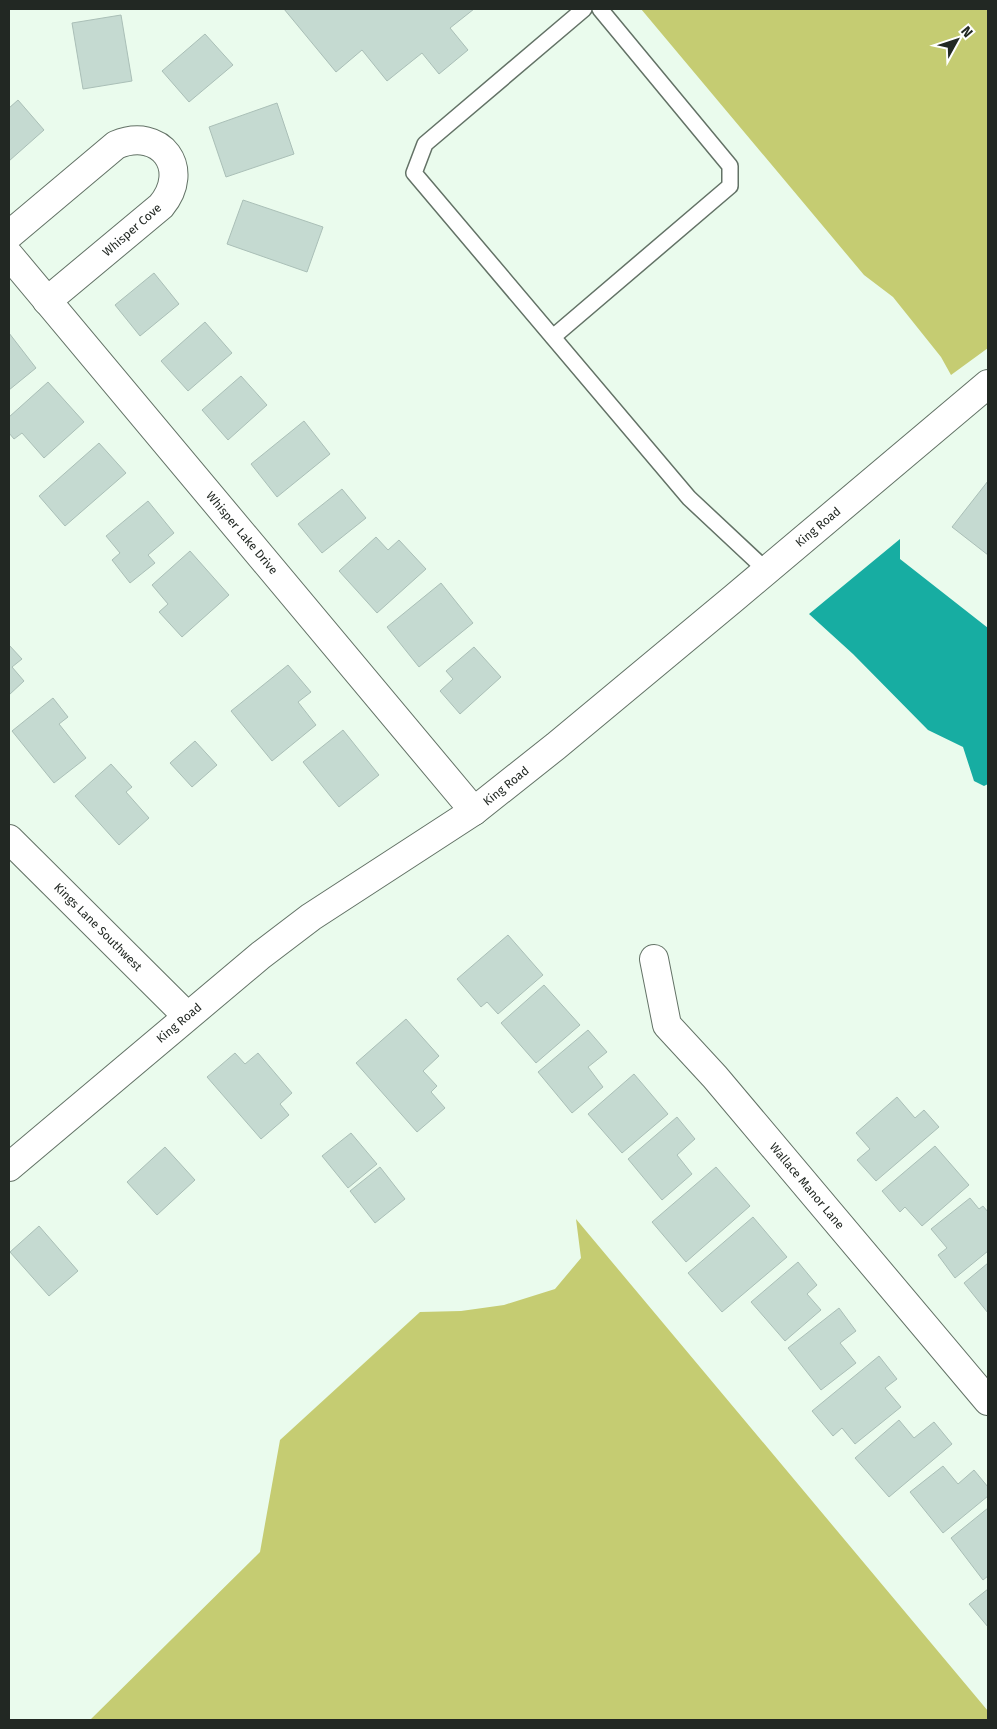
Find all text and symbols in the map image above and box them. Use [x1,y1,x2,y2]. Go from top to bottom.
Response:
north arrow [932,15,982,65]
text: N [957,23,976,41]
street label: Whisper Cove [100,201,164,259]
street label: Whisper Lake Drive [203,489,281,577]
street label: King Road [793,504,843,550]
street label: King Road [480,763,532,809]
street label: Kings Lane Southwest [51,880,145,974]
street label: King Road [154,1000,204,1046]
street label: Wallace Manor Lane [767,1140,847,1232]

